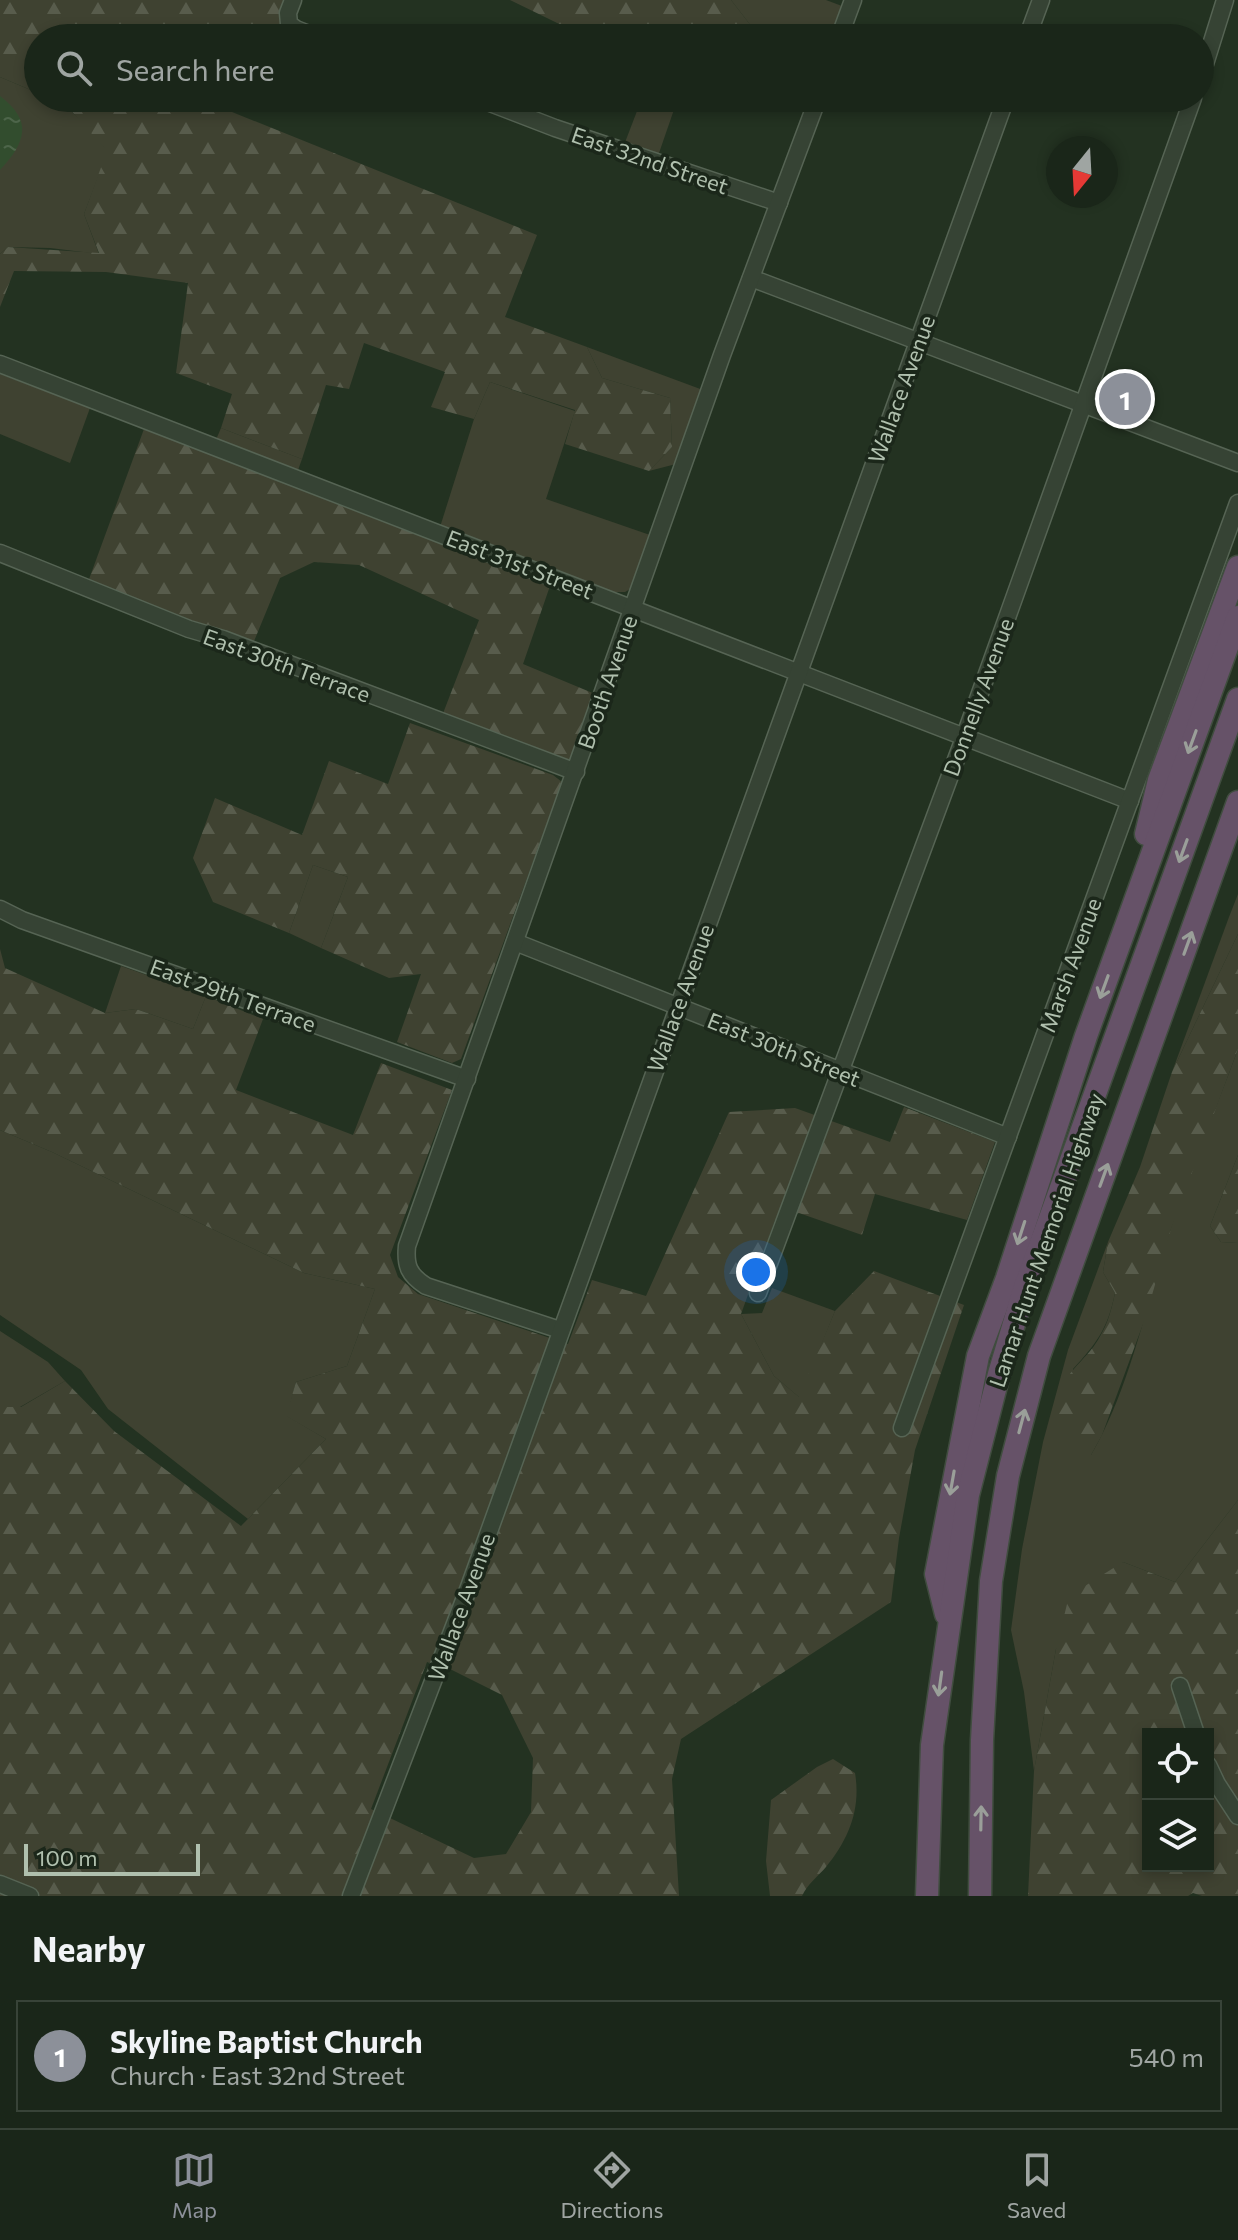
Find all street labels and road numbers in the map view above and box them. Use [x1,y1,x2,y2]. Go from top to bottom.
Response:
street label: East 32nd Street [568,121,732,199]
street label: Wallace Avenue [862,311,940,467]
street label: East 31st Street [443,524,597,604]
street label: Booth Avenue [572,612,642,752]
street label: Donnelly Avenue [937,614,1019,780]
street label: East 30th Terrace [200,622,374,708]
street label: Marsh Avenue [1033,894,1107,1036]
street label: Wallace Avenue [641,920,719,1076]
street label: East 29th Terrace [146,952,320,1038]
street label: East 30th Street [704,1006,864,1092]
street label: Lamar Hunt Memorial Highway [983,1089,1109,1391]
street label: Wallace Avenue [422,1529,500,1685]

